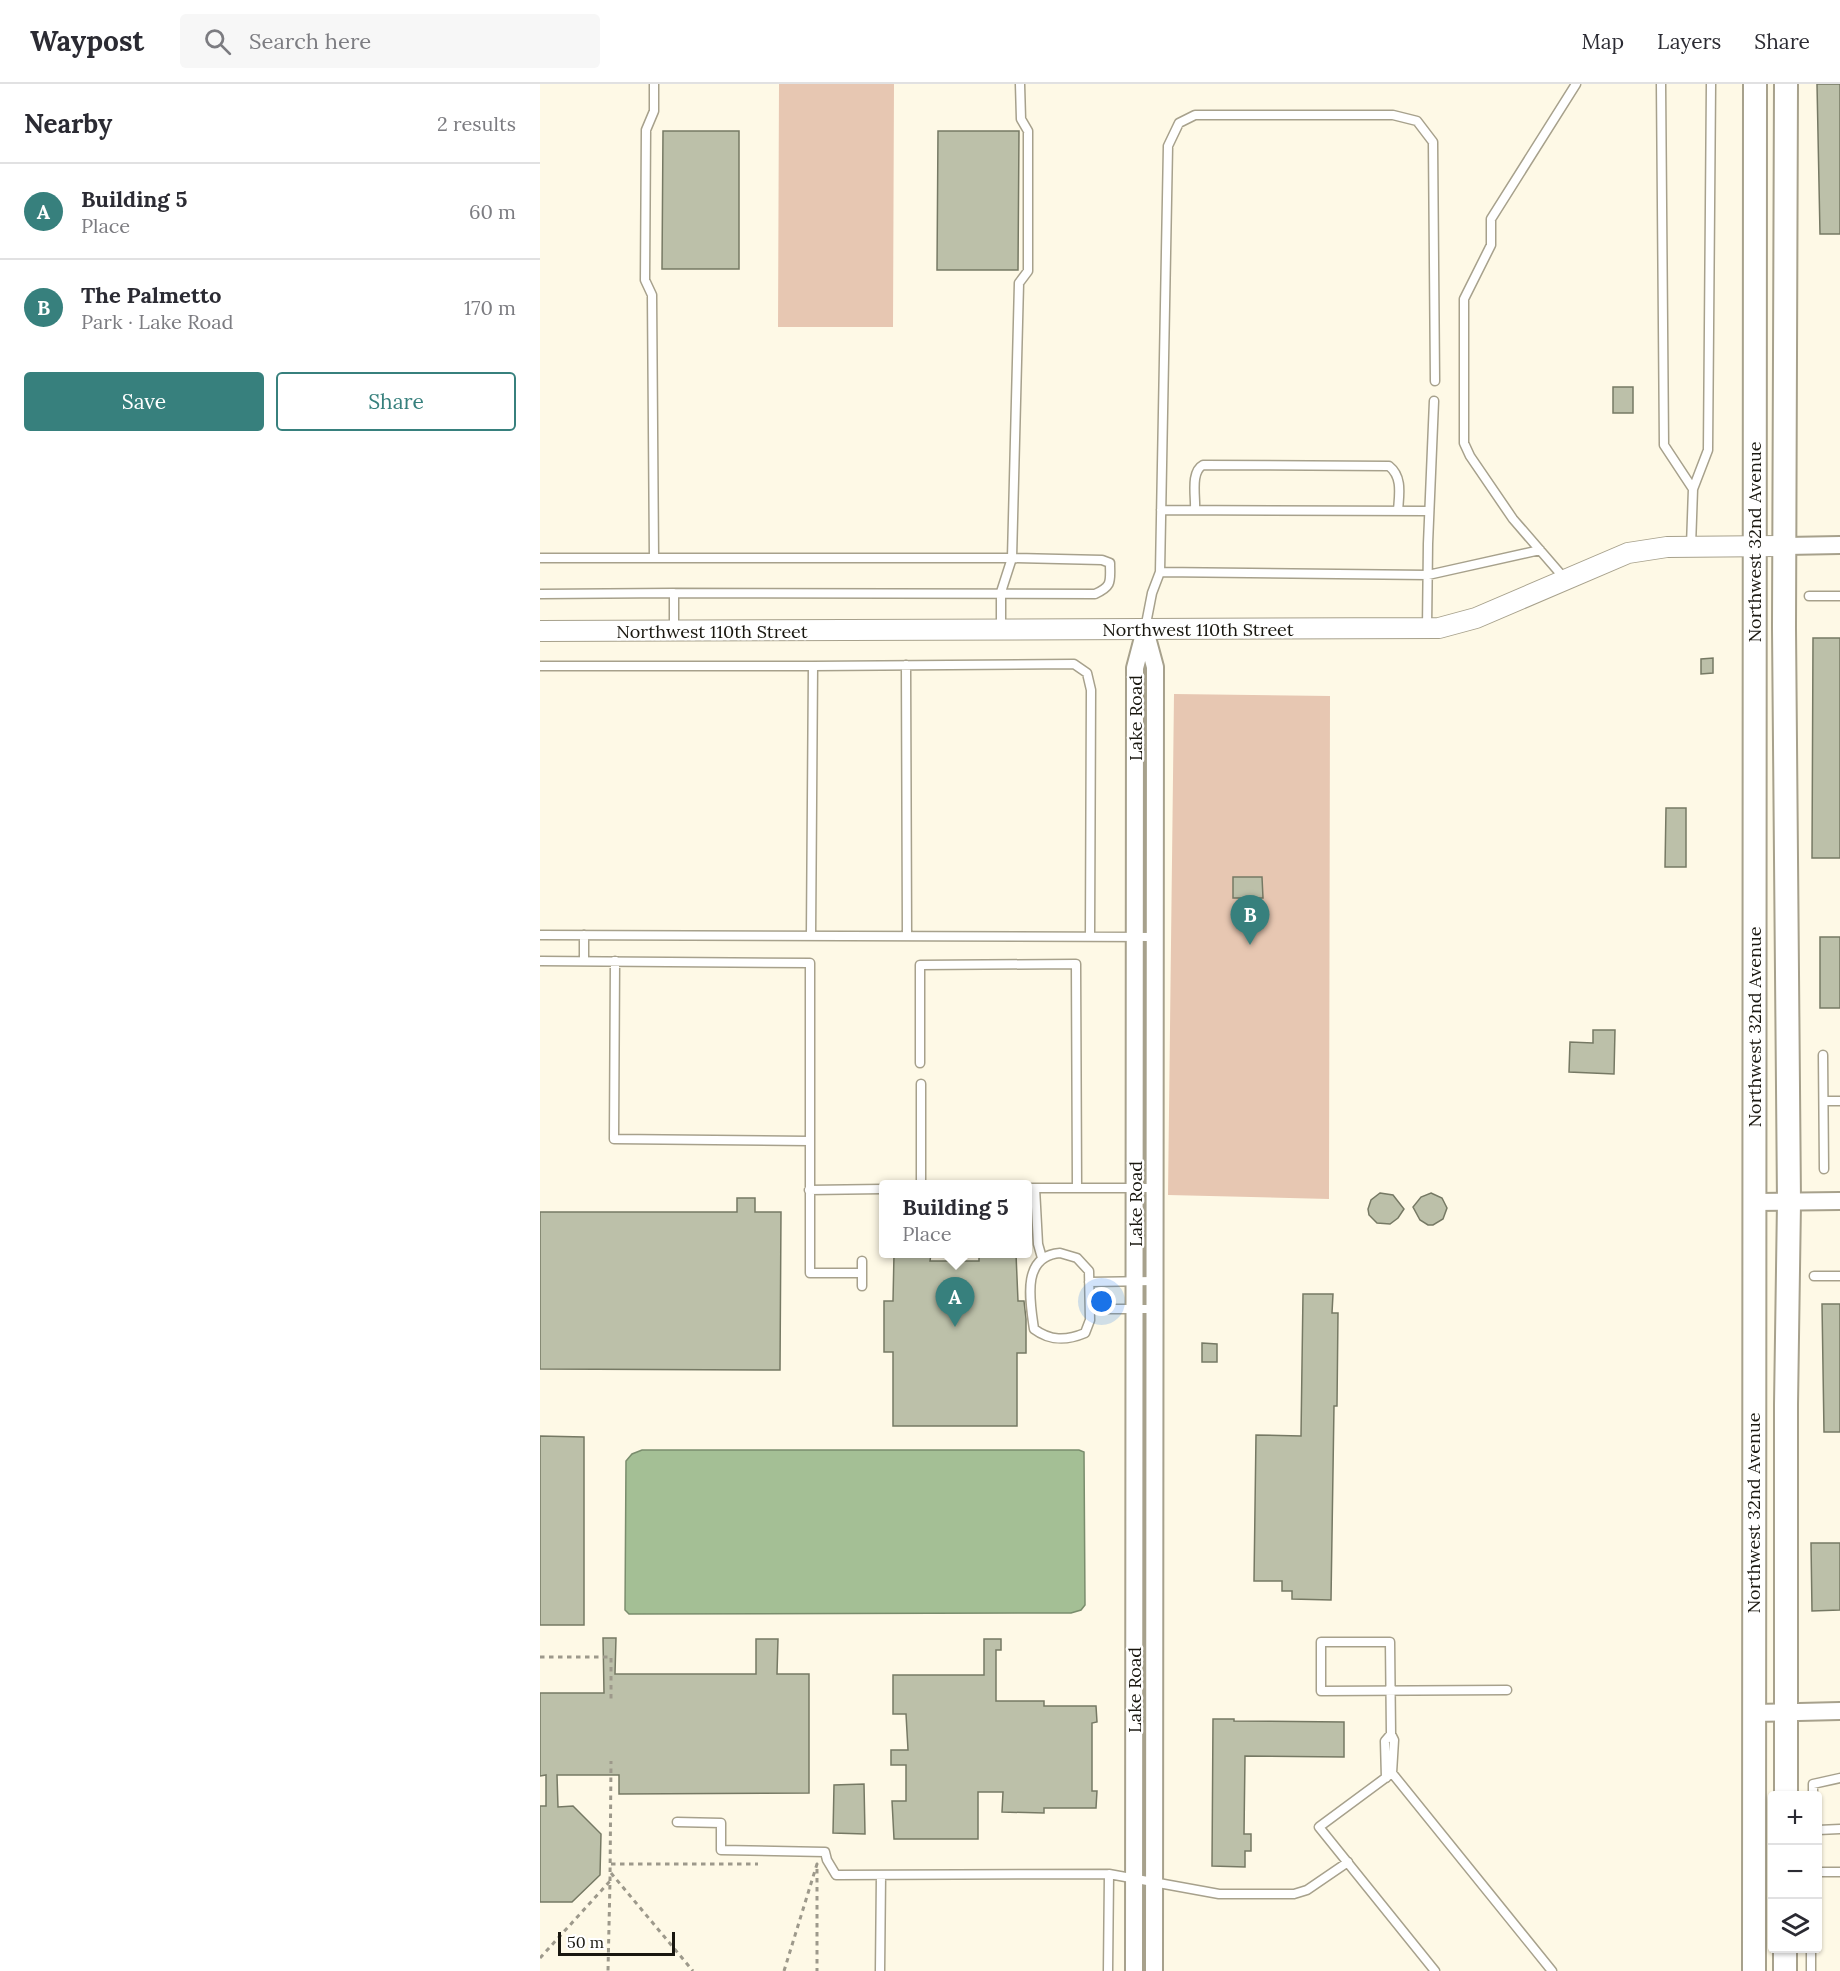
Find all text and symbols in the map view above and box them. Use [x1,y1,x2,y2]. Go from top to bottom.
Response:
search box [180,14,600,68]
text: Waypost [30,23,144,59]
icon: search [201,25,234,58]
text: Search here [249,27,371,55]
text: Map [1581,28,1624,55]
text: Layers [1657,28,1721,55]
text: Share [1754,28,1810,55]
text: Nearby [24,107,112,140]
text: 2 results [437,111,516,136]
text: Building 5 [81,185,187,213]
text: A [37,199,50,224]
text: 60 m [469,199,516,224]
text: Place [81,213,130,238]
text: The Palmetto [81,281,222,309]
text: B [37,295,50,320]
text: 170 m [464,295,516,320]
text: Park · Lake Road [81,309,234,334]
button: Save [24,372,264,431]
button: Share [276,372,516,431]
street label: Northwest 32nd Avenue [1743,441,1766,642]
street label: Northwest 110th Street [1102,618,1294,641]
street label: Northwest 110th Street [616,620,808,643]
street label: Lake Road [1124,675,1147,761]
pin: B [1230,896,1270,945]
street label: Northwest 32nd Avenue [1743,926,1766,1127]
street label: Lake Road [1124,1161,1147,1247]
popup [879,1180,1032,1258]
text: Building 5 [902,1193,1009,1221]
text: Place [902,1221,951,1246]
pin: A [936,1278,974,1327]
your location [1087,1287,1116,1316]
street label: Northwest 32nd Avenue [1742,1412,1765,1613]
street label: Lake Road [1123,1647,1146,1733]
map controls [1768,1791,1822,1953]
button: + [1768,1791,1822,1845]
button: − [1768,1845,1822,1899]
button: layers [1768,1899,1822,1953]
scale bar [558,1929,675,1956]
text: 50 m [567,1932,604,1952]

